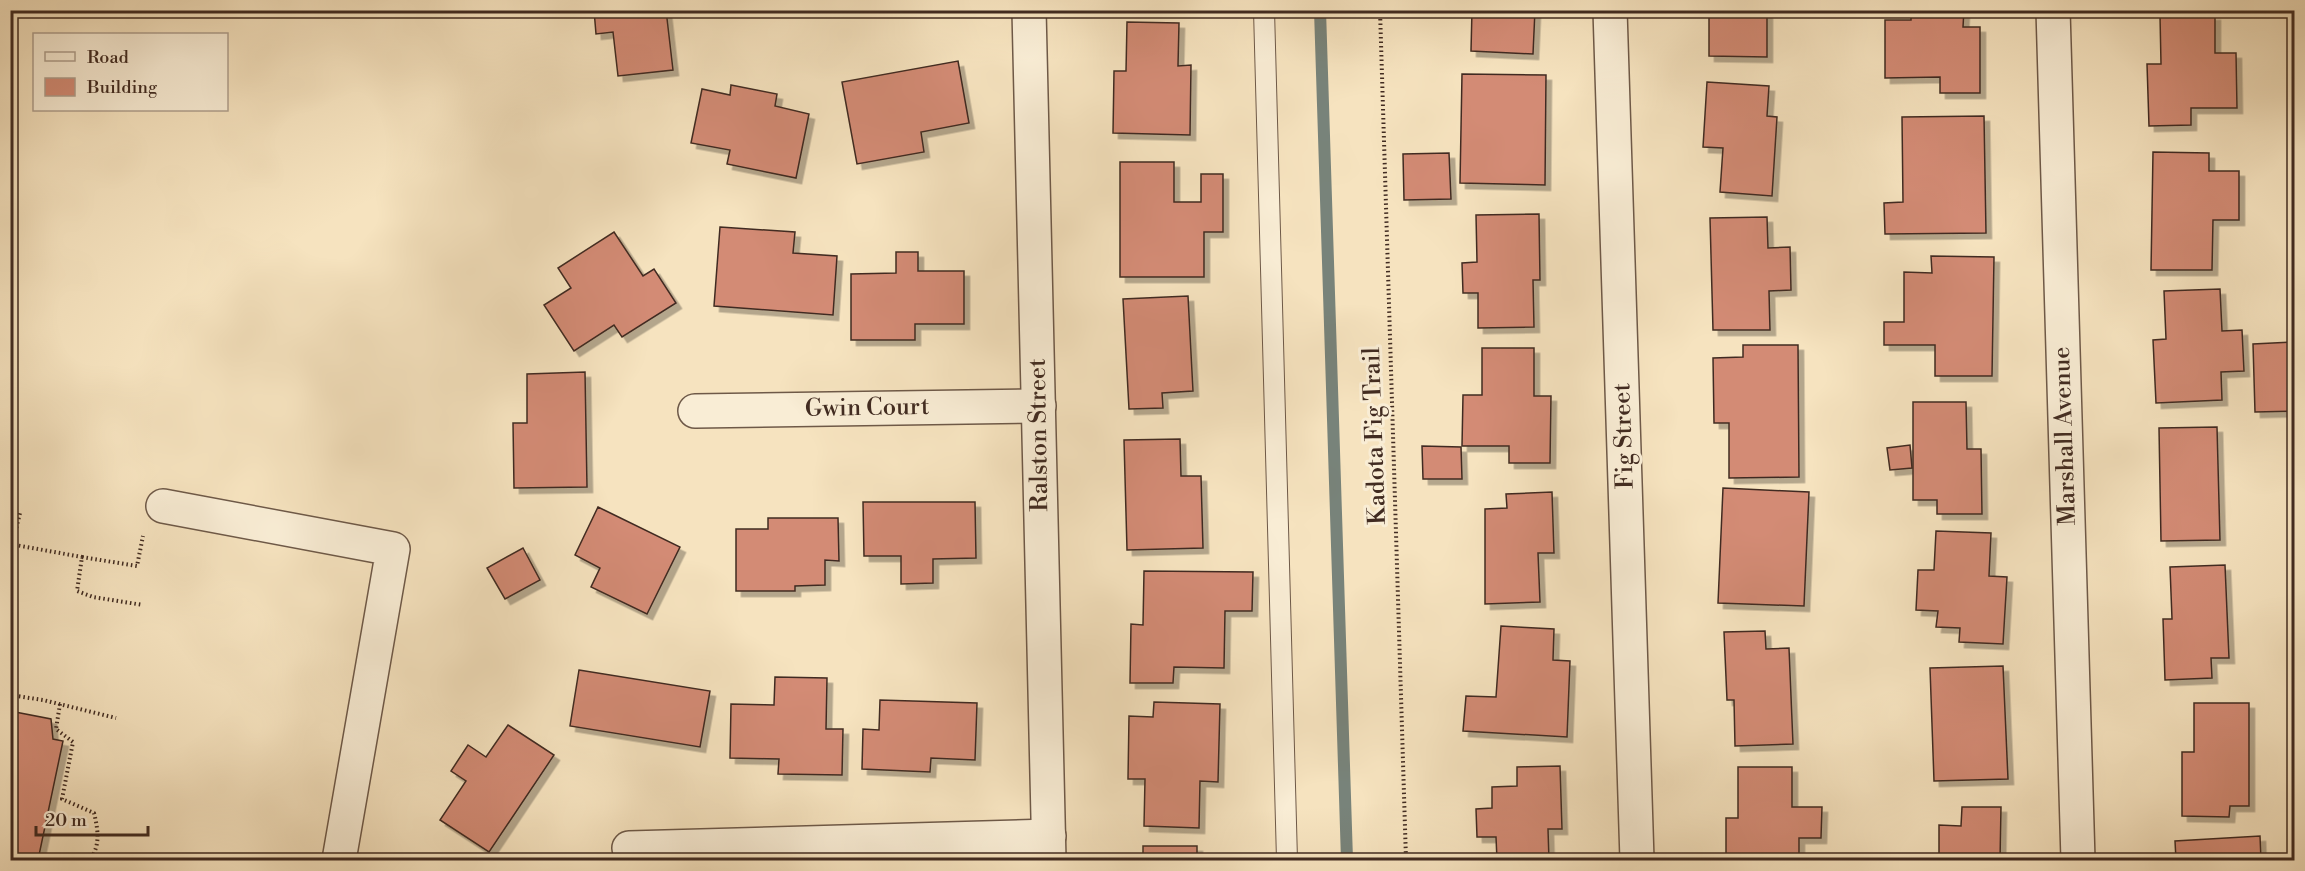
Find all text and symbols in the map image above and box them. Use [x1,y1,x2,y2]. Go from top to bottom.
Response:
legend [33,33,228,111]
text: Road [87,46,130,69]
text: Building [86,76,158,99]
street label: Marshall Avenue [2047,346,2083,526]
street label: Kadota Fig Trail [1357,347,1393,525]
street label: Ralston Street [1023,358,1055,512]
street label: Fig Street [1607,382,1641,489]
street label: Gwin Court [804,392,930,424]
scale bar [36,799,148,837]
text: 20 m [45,809,87,832]

